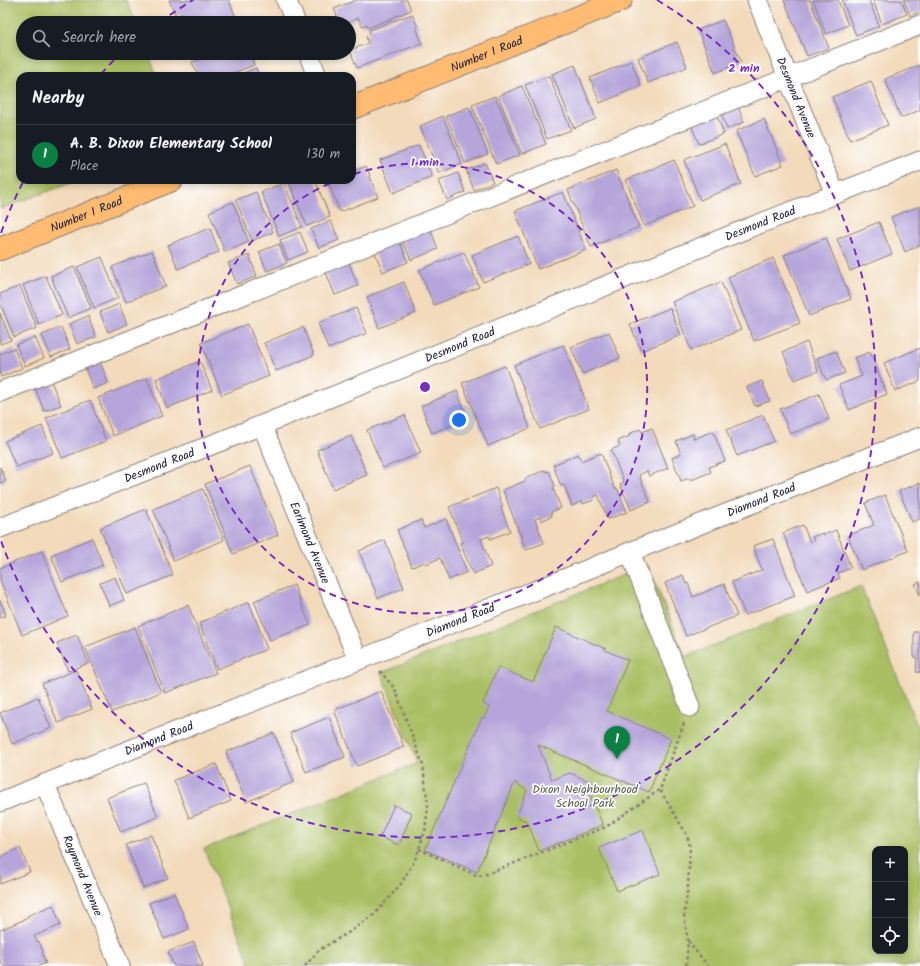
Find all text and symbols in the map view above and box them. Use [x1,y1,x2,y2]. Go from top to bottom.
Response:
search box [16,16,356,60]
text: Search here [62,26,136,50]
icon: search [30,27,52,49]
street label: Number 1 Road [447,31,527,77]
street label: Desmond Avenue [771,54,821,141]
text: 2 min [728,59,760,78]
text: Nearby [32,85,84,112]
text: A. B. Dixon Elementary School [70,132,272,156]
text: 1 [43,144,47,165]
text: 130 m [306,144,340,165]
text: 1 min [411,153,439,172]
text: Place [70,156,98,177]
street label: Number 1 Road [47,191,126,237]
street label: Desmond Road [722,201,799,246]
street label: Desmond Road [422,322,499,368]
centre of rings [418,380,432,394]
your location [449,410,469,430]
street label: Desmond Road [121,443,198,488]
street label: Diamond Road [724,477,799,522]
street label: Earlmond Avenue [285,499,336,587]
street label: Diamond Road [423,598,499,642]
street label: Diamond Road [121,716,197,761]
pin: 1 [604,726,630,759]
park label: Dixon Neighbourhood School Park [532,780,639,813]
street label: Raymond Avenue [58,832,108,919]
map controls [872,846,908,954]
button: + [872,846,908,882]
button: − [872,882,908,918]
button: locate [872,918,908,954]

